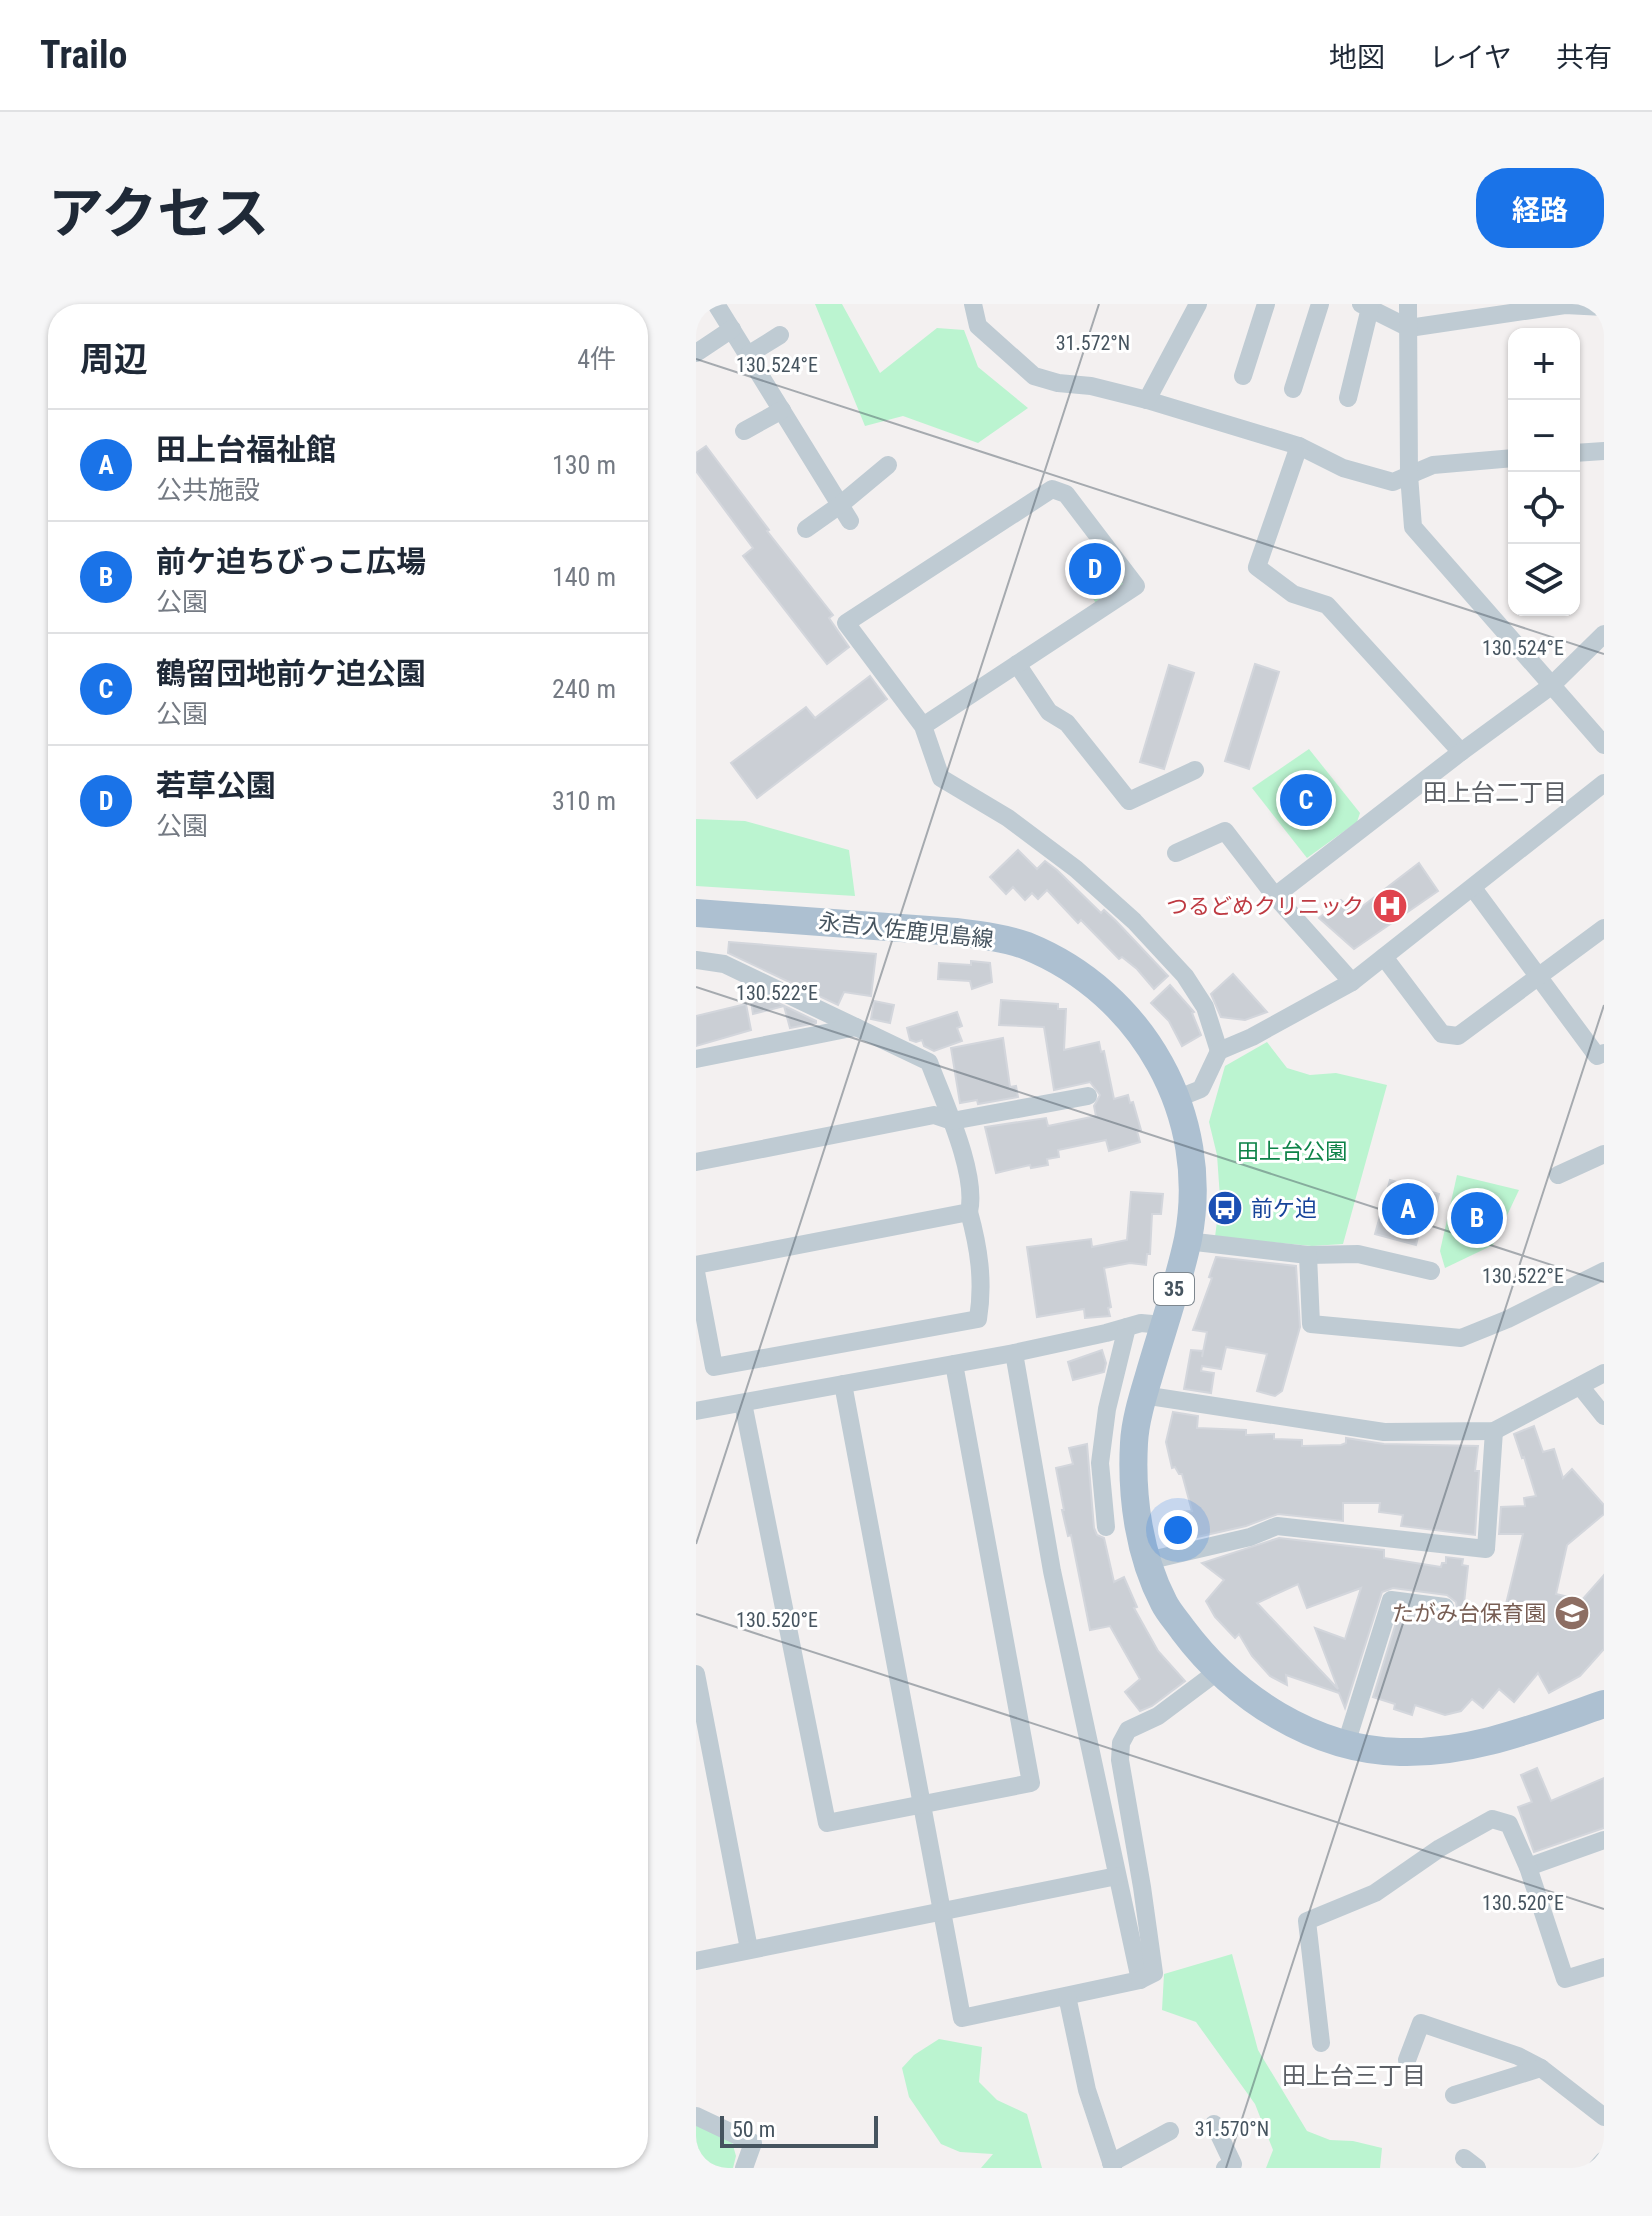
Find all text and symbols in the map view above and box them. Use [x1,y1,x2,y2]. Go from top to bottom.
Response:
text: Trailo [40,33,127,77]
text: 地図 [1329,41,1385,74]
text: レイヤ [1429,41,1512,74]
text: 共有 [1556,41,1612,74]
button: 経路 [1476,168,1604,248]
text: アクセス [48,181,269,247]
map controls [1508,328,1580,616]
button: + [1508,328,1580,400]
text: 31.572°N [1056,331,1130,355]
text: 周辺 [80,339,148,379]
text: 4件 [577,344,616,374]
text: 130.524°E [736,353,818,377]
button: − [1508,400,1580,472]
text: 田上台福祉館 [156,432,336,467]
text: A [98,450,114,480]
text: 130 m [552,450,616,480]
button: locate [1508,472,1580,544]
text: 公共施設 [156,475,260,505]
pin: D [1069,539,1121,599]
text: 前ケ迫ちびっこ広場 [156,544,426,579]
button: layers [1508,544,1580,616]
text: B [99,562,113,592]
text: 140 m [552,562,616,592]
text: 公園 [156,587,208,617]
text: 130.524°E [1482,636,1564,660]
text: 鶴留団地前ケ迫公園 [156,656,426,691]
text: C [99,674,113,704]
text: 240 m [552,674,616,704]
text: 公園 [156,699,208,729]
text: 若草公園 [156,768,276,803]
pin: C [1280,770,1332,830]
district label: 田上台二丁目 [1423,779,1567,807]
text: D [99,786,113,816]
text: 310 m [552,786,616,816]
text: 公園 [156,811,208,841]
hospital icon: つるどめクリニック [1371,887,1409,925]
place label: つるどめクリニック [1166,894,1364,919]
street label: 永吉入佐鹿児島線 [817,909,995,952]
text: 130.522°E [736,981,818,1005]
park label: 田上台公園 [1237,1139,1347,1164]
pin: A [1382,1179,1434,1239]
pin: B [1451,1188,1503,1248]
bus stop icon: 前ケ迫 [1206,1189,1244,1227]
place label: 前ケ迫 [1251,1196,1317,1221]
text: 130.522°E [1482,1264,1564,1288]
road number: 35 [1154,1273,1194,1305]
your location [1158,1510,1198,1550]
school or university icon: たがみ台保育園 [1553,1594,1591,1632]
place label: たがみ台保育園 [1392,1601,1546,1626]
text: 130.520°E [736,1608,818,1632]
text: 130.520°E [1482,1891,1564,1915]
district label: 田上台三丁目 [1282,2062,1426,2090]
scale bar [720,2112,878,2148]
text: 50 m [732,2117,775,2142]
text: 31.570°N [1195,2117,1269,2141]

